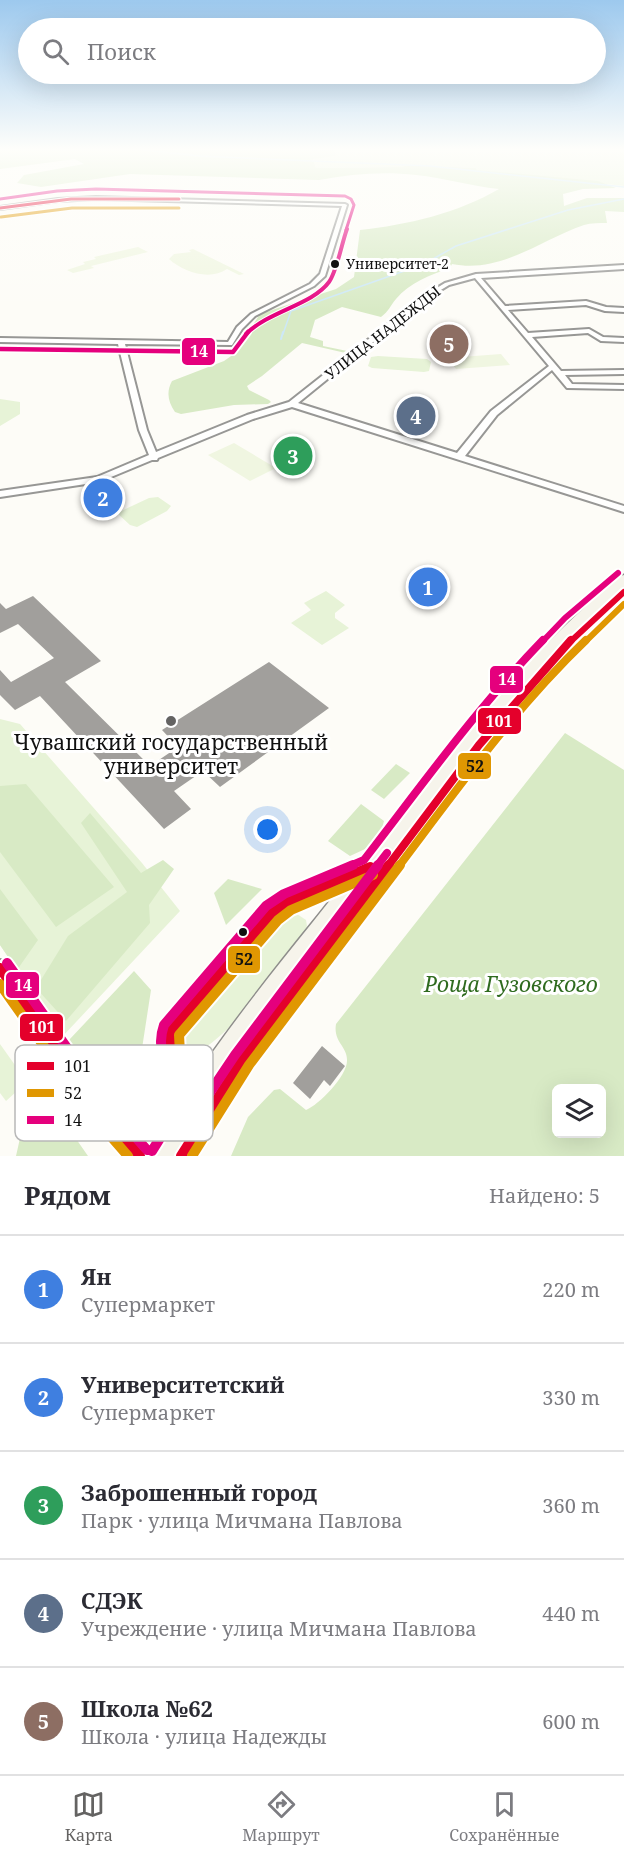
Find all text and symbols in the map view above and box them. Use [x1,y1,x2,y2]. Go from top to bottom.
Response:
search box [18,18,606,84]
icon: search [39,35,72,68]
text: Поиск [87,36,156,66]
place label: Университет-2 [346,254,449,273]
marker: Университет-2 [329,258,341,270]
street label: УЛИЦА НАДЕЖДЫ [320,281,445,384]
pin: 5 [430,322,468,366]
line badge: 14 [181,337,216,366]
text: 14 [190,340,208,362]
pin: 4 [396,394,436,438]
pin: 3 [274,434,312,478]
pin: 2 [84,476,122,520]
pin: 1 [408,564,448,610]
line badge: 14 [489,665,524,694]
text: 14 [498,668,516,690]
line badge: 101 [477,707,522,735]
text: 101 [485,710,513,732]
marker: Чувашский государственный университет [164,714,178,728]
place label: Чувашский государственный университет [14,728,328,780]
line badge: 52 [457,752,492,780]
text: 52 [466,755,484,777]
your location [253,815,282,844]
unlabelled marker [237,926,249,938]
line badge: 52 [227,945,261,974]
text: 52 [235,948,253,970]
park label: Роща Гузовского [423,970,598,998]
line badge: 14 [5,971,40,999]
text: 14 [14,974,32,996]
line badge: 101 [19,1013,64,1042]
text: 101 [28,1016,56,1038]
legend [15,1045,213,1141]
text: 101 [64,1055,91,1077]
text: 52 [64,1082,82,1104]
map controls [552,1084,606,1138]
button: layers [552,1084,606,1138]
text: 14 [64,1109,82,1131]
text: Рядом [24,1177,111,1213]
text: Найдено: 5 [489,1182,600,1209]
text: Ян [81,1261,111,1291]
text: 1 [38,1276,49,1303]
text: 220 m [542,1276,600,1303]
text: Супермаркет [81,1291,215,1318]
text: Университетский [81,1369,284,1399]
text: 2 [38,1384,49,1411]
text: 330 m [542,1384,600,1411]
text: Супермаркет [81,1399,215,1426]
text: Заброшенный город [81,1477,317,1507]
text: 3 [38,1492,49,1519]
text: 360 m [542,1492,600,1519]
text: Парк · улица Мичмана Павлова [81,1507,403,1534]
text: СДЭК [81,1585,143,1615]
text: 4 [38,1600,49,1627]
text: 440 m [542,1600,600,1627]
text: Учреждение · улица Мичмана Павлова [81,1615,477,1642]
text: Школа №62 [81,1693,213,1723]
text: 5 [38,1708,49,1735]
text: 600 m [542,1708,600,1735]
text: Школа · улица Надежды [81,1723,327,1750]
tab: Карта [65,1788,113,1846]
tab: Маршрут [242,1788,320,1846]
tab: Сохранённые [449,1788,559,1846]

